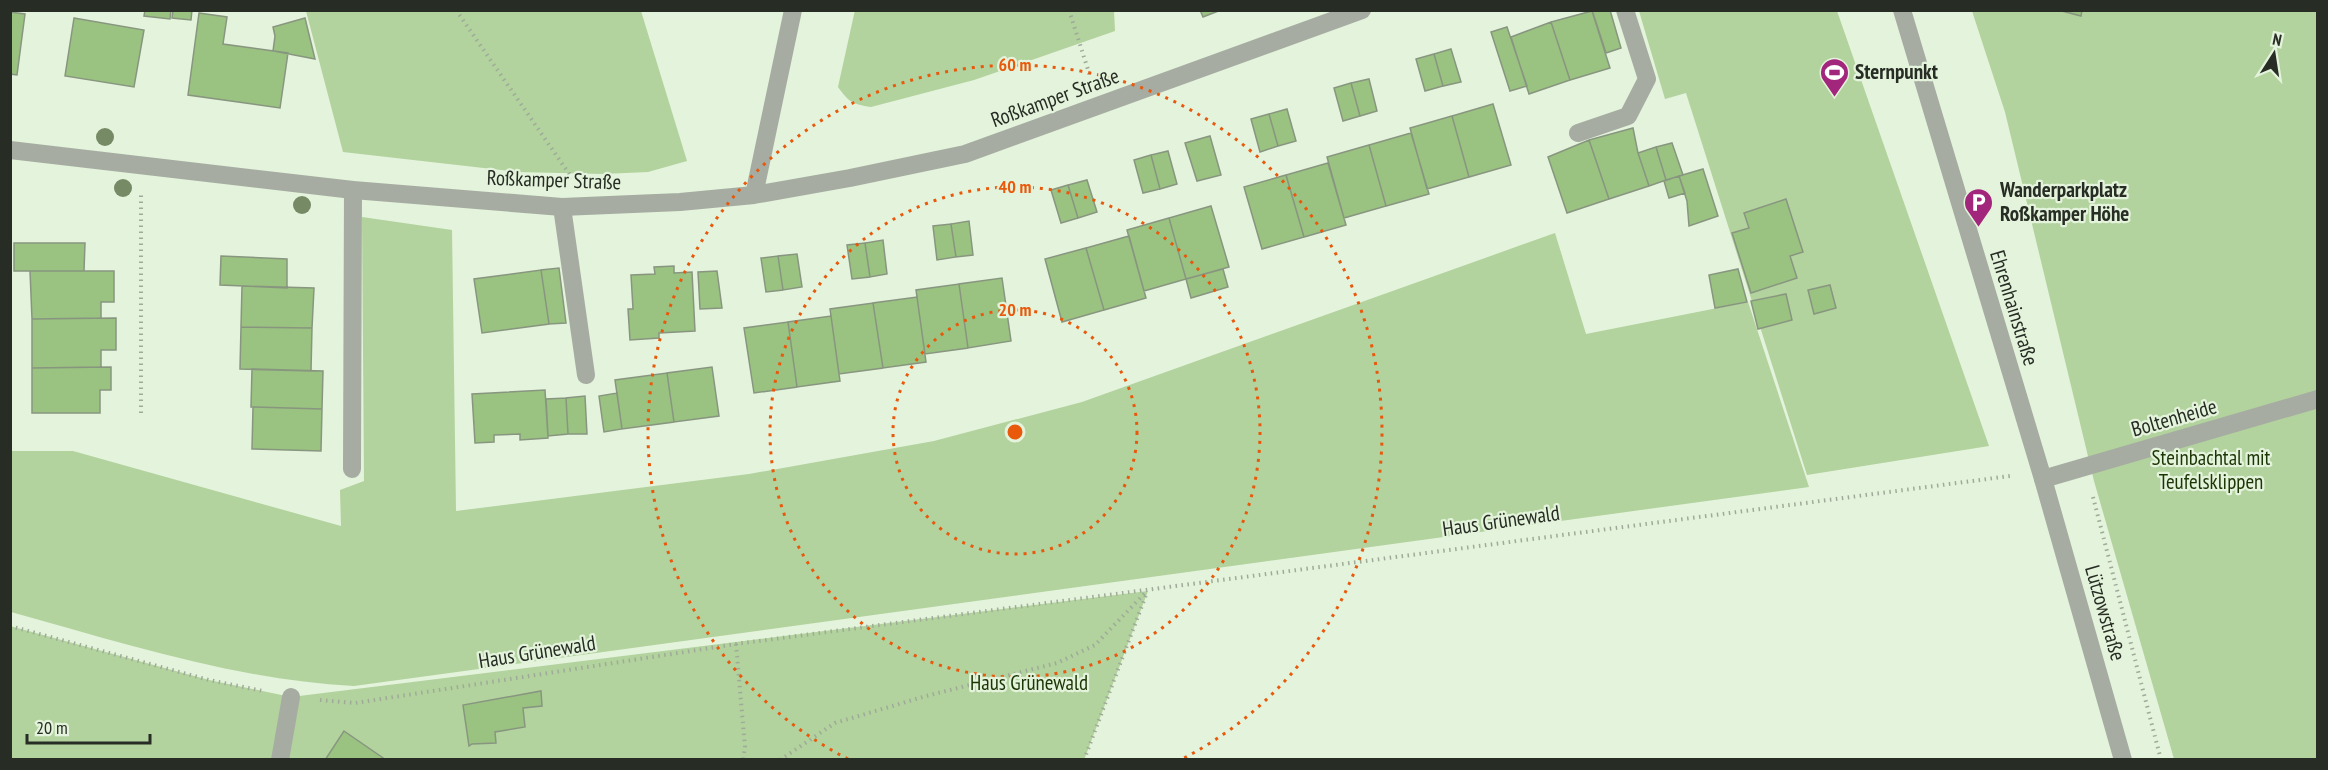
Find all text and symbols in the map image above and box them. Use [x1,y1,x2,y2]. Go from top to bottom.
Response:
north arrow [2244,24,2304,84]
text: N [2271,29,2283,50]
text: 60 m [999,53,1031,76]
sports icon: Sternpunkt [1818,56,1850,98]
place label: Sternpunkt [1855,58,1938,85]
street label: Roßkamper Straße [987,62,1123,133]
street label: Roßkamper Straße [486,164,622,195]
text: 40 m [999,175,1031,198]
place label: Wanderparkplatz Roßkamper Höhe [1999,176,2129,227]
parking icon: Wanderparkplatz Roßkamper Höhe [1963,186,1995,228]
street label: Ehrenhainstraße [1984,247,2045,369]
text: 20 m [999,298,1031,321]
street label: Boltenheide [2128,392,2220,443]
centre of rings [1005,422,1025,442]
park label: Steinbachtal mit Teufelsklippen [2152,444,2271,495]
street label: Haus Grünewald [1441,499,1561,542]
street label: Lützowstraße [2079,562,2132,664]
street label: Haus Grünewald [477,629,597,674]
park label: Haus Grünewald [970,669,1088,696]
scale bar [27,707,150,745]
text: 20 m [36,716,68,739]

